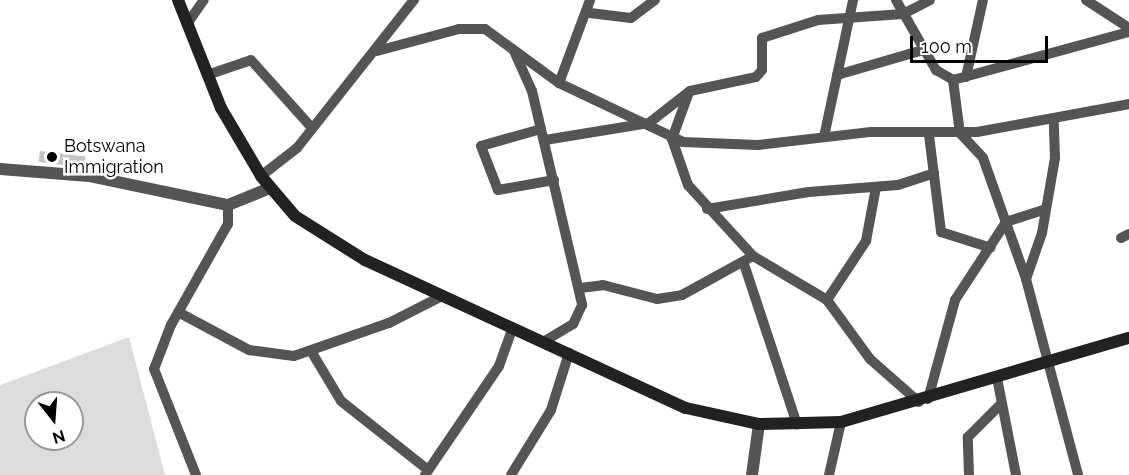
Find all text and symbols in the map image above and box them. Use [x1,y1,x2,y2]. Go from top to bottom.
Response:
scale bar [913,24,1051,62]
text: 100 m [921,36,972,57]
place label: Botswana Immigration [64,136,164,178]
marker: Botswana Immigration [45,150,59,164]
north arrow [24,391,84,451]
text: N [50,426,67,448]

